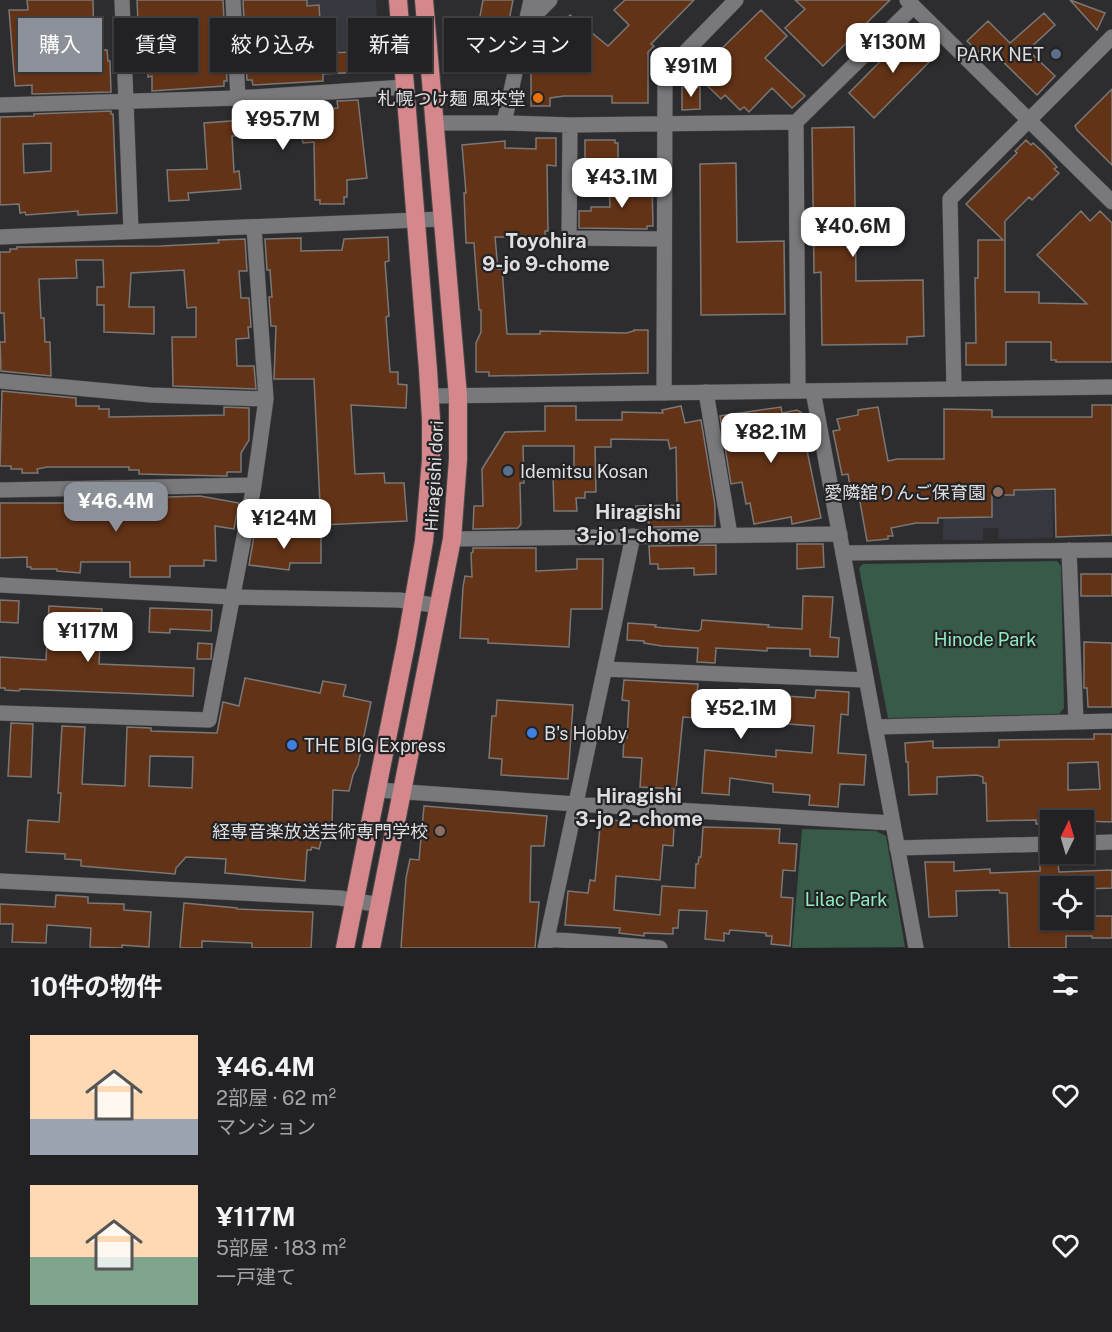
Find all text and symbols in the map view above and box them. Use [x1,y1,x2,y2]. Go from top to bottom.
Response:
chip: 購入 [18,18,102,72]
chip: 賃貸 [114,18,198,72]
chip: 絞り込み [210,18,336,72]
chip: 新着 [348,18,432,72]
chip: マンション [444,18,591,72]
pin: ¥130M [851,23,935,74]
text: ¥130M [860,30,926,54]
place label: PARK NET [956,44,1044,65]
pin: ¥91M [655,47,727,98]
marker: PARK NET [1049,47,1063,61]
text: ¥91M [664,54,718,78]
place label: 札幌つけ麺 風來堂 [378,88,526,109]
marker: 札幌つけ麺 風來堂 [531,91,545,105]
pin: ¥95.7M [234,100,332,151]
text: ¥95.7M [246,107,320,131]
pin: ¥43.1M [573,158,671,209]
text: ¥43.1M [586,165,658,189]
pin: ¥40.6M [804,207,902,258]
text: ¥40.6M [815,214,891,238]
district label: Toyohira 9-jo 9-chome [482,229,610,276]
pin: ¥82.1M [722,413,820,464]
street label: Hiragishi dori [421,420,447,532]
text: ¥82.1M [735,420,807,444]
place label: Idemitsu Kosan [520,461,648,482]
marker: Idemitsu Kosan [501,464,515,478]
pin: ¥46.4M [67,482,165,533]
place label: 愛隣舘りんご保育園 [824,482,986,503]
marker: 愛隣舘りんご保育園 [991,485,1005,499]
text: ¥46.4M [78,489,154,513]
pin: ¥124M [242,499,326,550]
district label: Hiragishi 3-jo 1-chome [576,500,700,547]
text: ¥124M [251,506,317,530]
pin: ¥117M [46,612,130,663]
text: ¥117M [57,619,119,643]
park label: Hinode Park [934,629,1036,650]
pin: ¥52.1M [692,689,790,740]
text: ¥52.1M [705,696,777,720]
place label: B's Hobby [544,723,628,744]
marker: B's Hobby [525,726,539,740]
place label: THE BIG Express [304,735,446,756]
marker: THE BIG Express [285,738,299,752]
district label: Hiragishi 3-jo 2-chome [575,784,703,831]
north arrow [1040,810,1094,864]
map controls [1040,810,1094,930]
place label: 経専音楽放送芸術専門学校 [212,821,428,842]
marker: 経専音楽放送芸術専門学校 [433,824,447,838]
button: locate [1040,876,1094,930]
park label: Lilac Park [805,889,887,910]
icon: filters [1049,968,1082,1001]
text: 10件の物件 [30,971,162,1002]
text: ¥46.4M [216,1051,315,1082]
icon: home [78,1059,150,1131]
icon: heart [1049,1079,1082,1112]
text: 2部屋 · 62 m² [216,1086,336,1110]
text: マンション [216,1115,316,1139]
text: ¥117M [216,1201,296,1232]
icon: home [78,1209,150,1281]
icon: heart [1049,1229,1082,1262]
text: 5部屋 · 183 m² [216,1236,346,1260]
text: 一戸建て [216,1265,296,1289]

